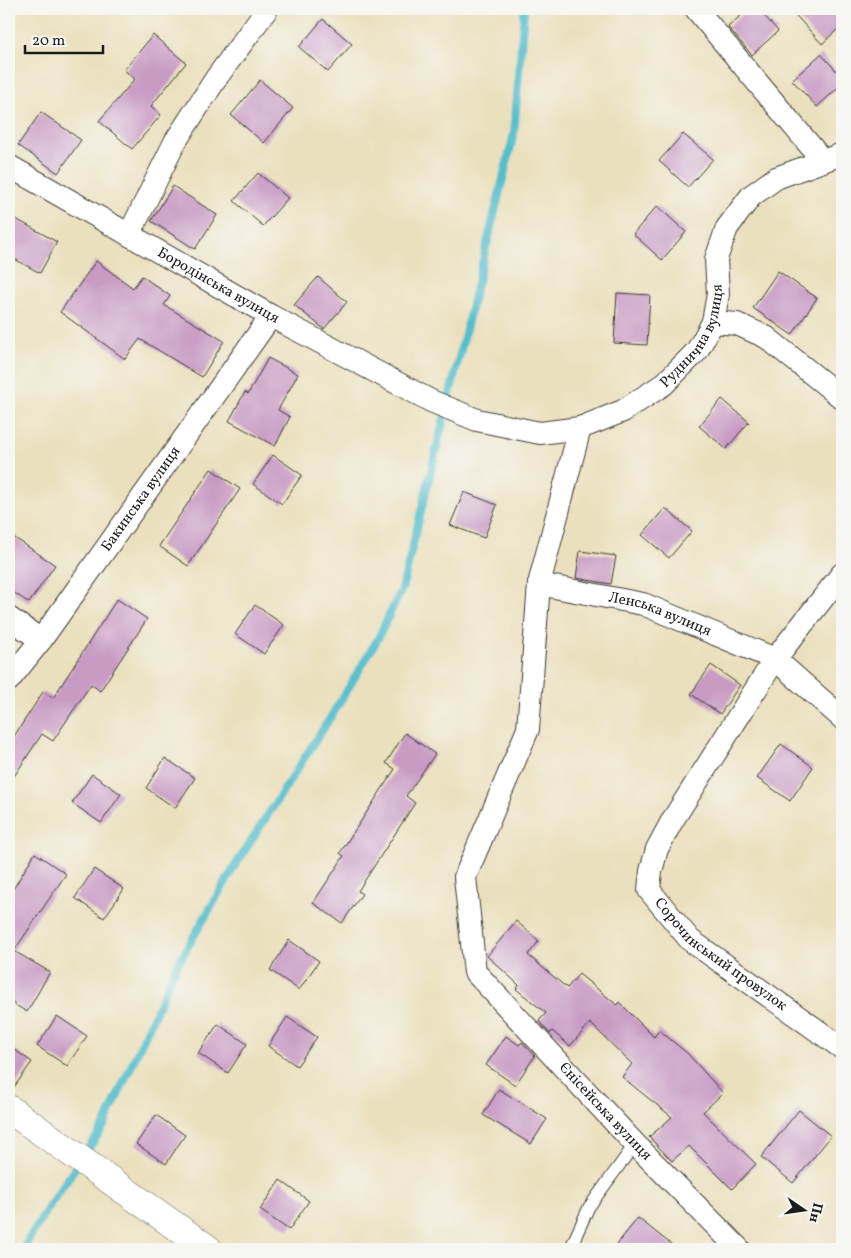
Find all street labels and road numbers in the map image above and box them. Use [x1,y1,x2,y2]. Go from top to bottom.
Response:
street label: Бородінська вулиця [153,242,283,329]
street label: Руднична вулиця [655,283,729,393]
street label: Бакинська вулиця [96,442,186,556]
street label: Ленська вулиця [607,587,715,642]
street label: Сорочинський провулок [649,893,791,1016]
street label: Єнісейська вулиця [554,1058,657,1166]

